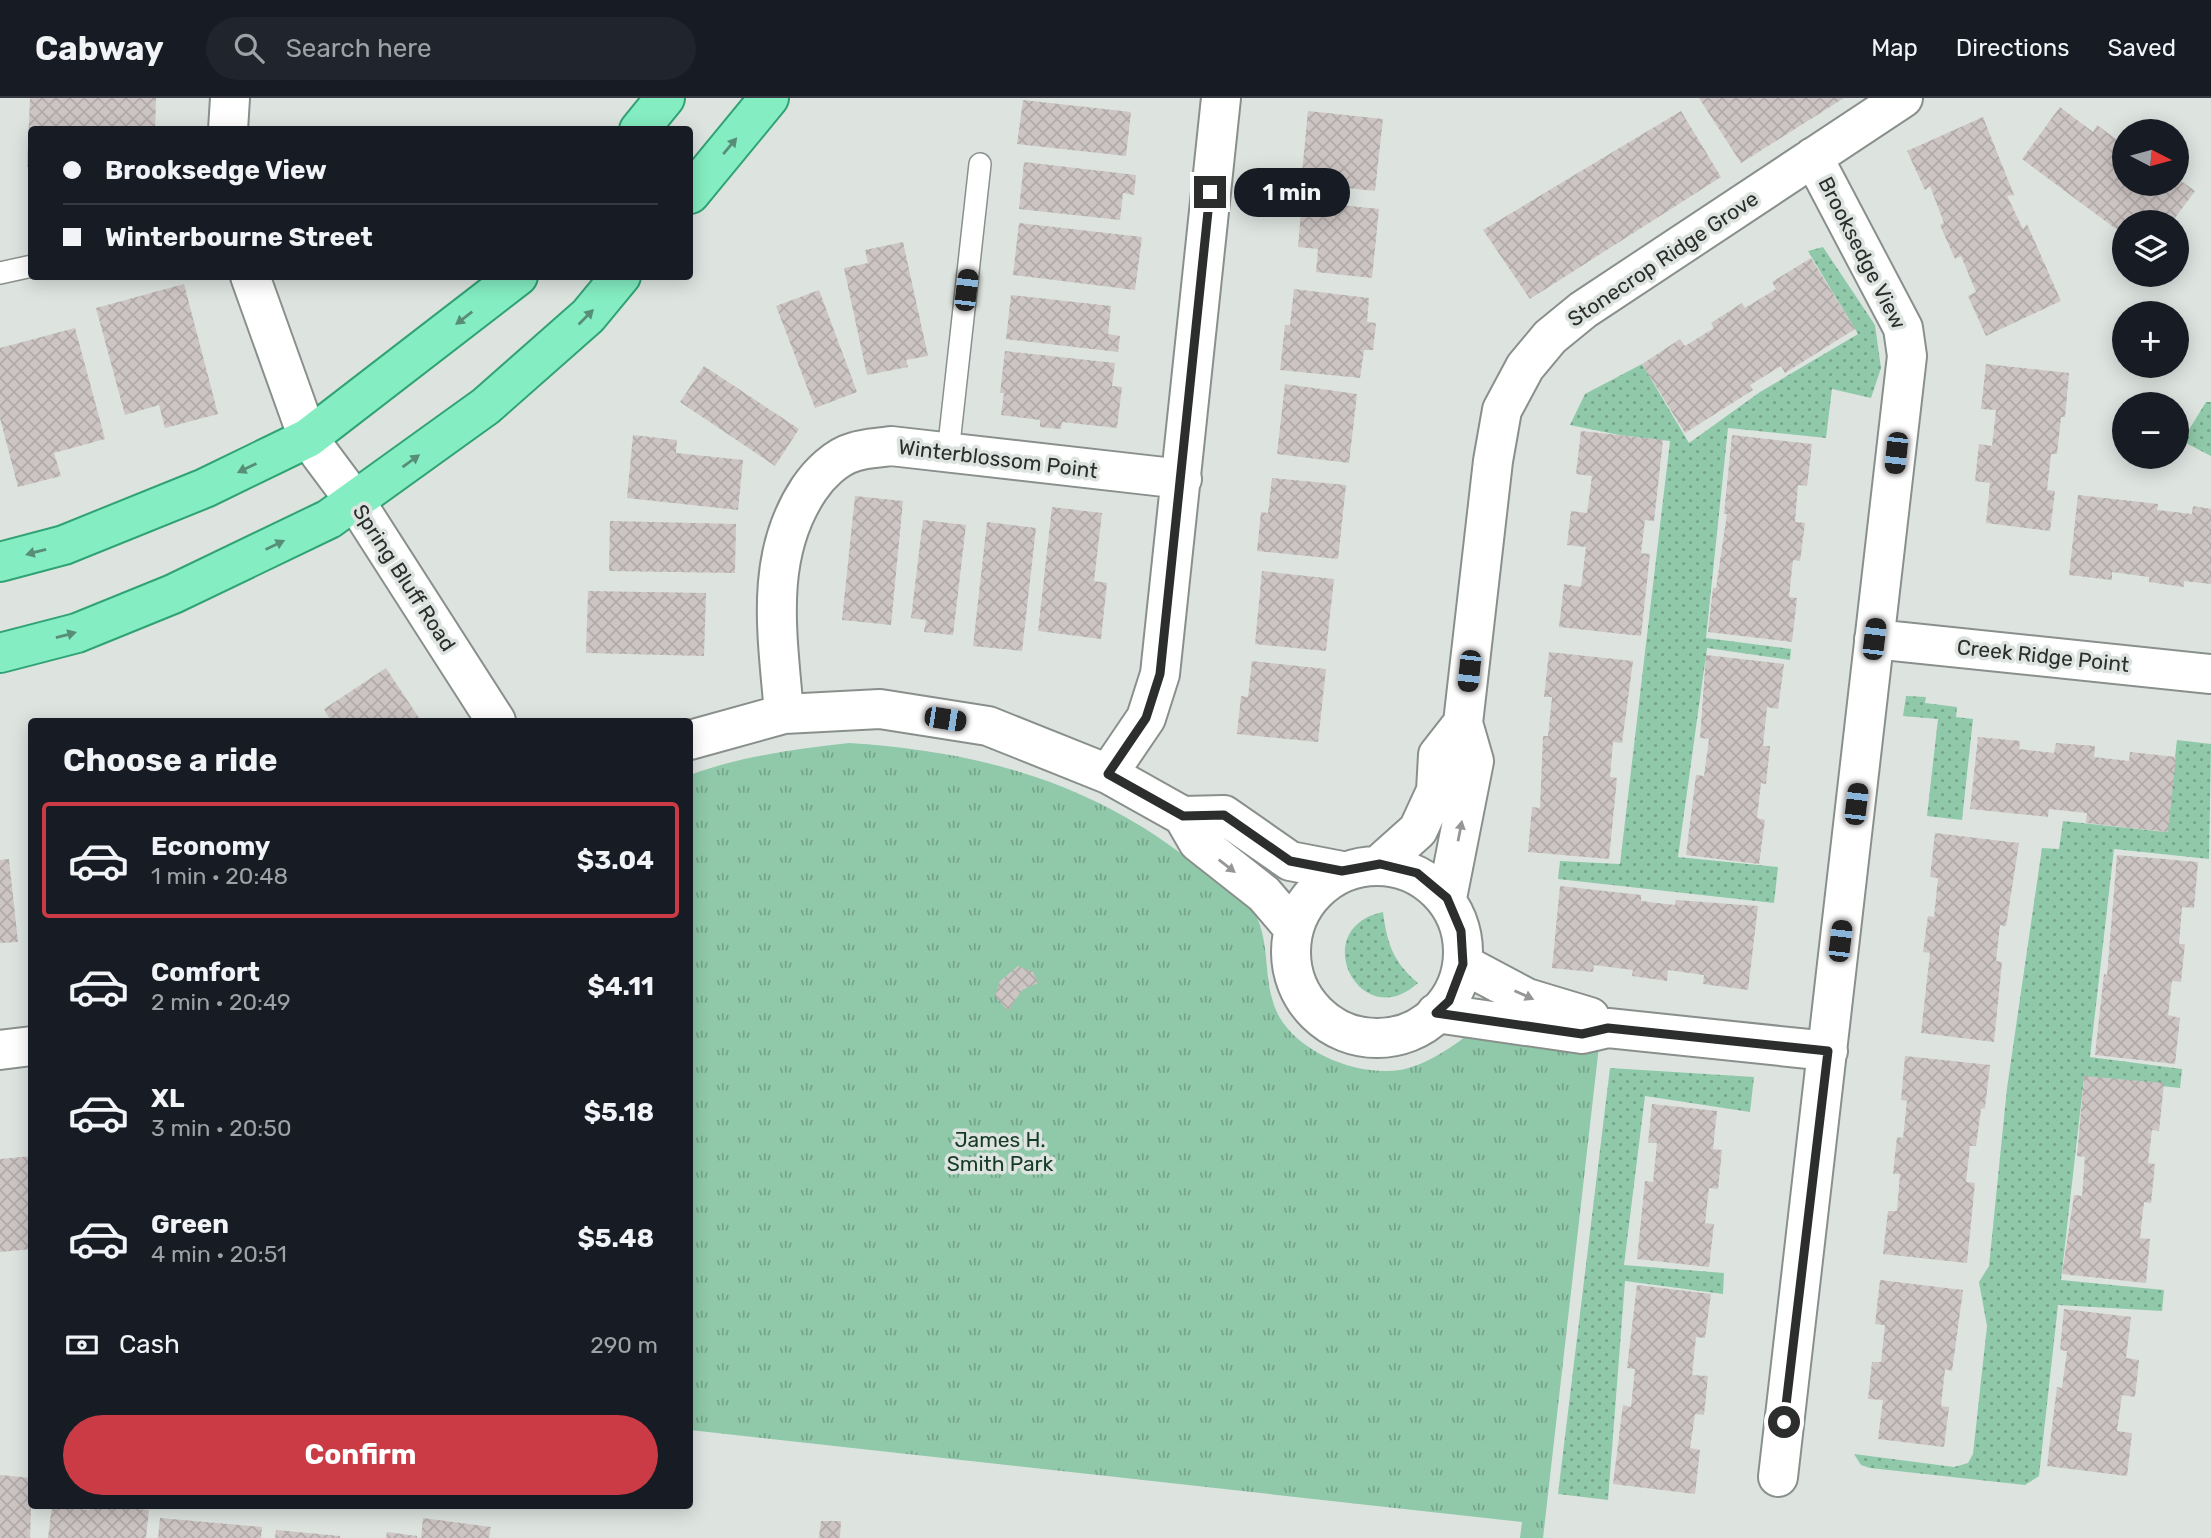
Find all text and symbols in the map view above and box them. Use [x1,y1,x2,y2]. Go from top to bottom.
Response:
search box [206,17,696,80]
text: Cabway [35,29,164,68]
icon: search [230,29,268,67]
text: Search here [286,33,432,64]
text: Map [1871,34,1918,62]
text: Directions [1956,34,2069,62]
text: Saved [2107,34,2176,62]
north arrow [2112,119,2189,196]
map controls [2112,119,2189,469]
one-way arrow [722,138,737,156]
text: Brooksedge View [105,155,327,186]
callout: 1 min [1234,168,1350,217]
street label: Brooksedge View [1813,172,1912,333]
route end [1194,176,1226,208]
text: 1 min [1263,178,1321,206]
street label: Stonecrop Ridge Grove [1563,185,1763,332]
button: layers [2112,210,2189,287]
text: Winterbourne Street [105,222,373,253]
car [954,268,979,312]
button: + [2112,301,2189,378]
one-way arrow [577,309,594,325]
one-way arrow [456,311,474,326]
button: − [2112,392,2189,469]
car [1884,431,1909,475]
street label: Winterblossom Point [897,434,1099,483]
one-way arrow [401,454,420,468]
one-way arrow [237,462,257,474]
street label: Spring Bluff Road [348,500,461,656]
one-way arrow [265,540,285,551]
one-way arrow [25,547,47,558]
car [1862,617,1887,661]
one-way arrow [56,630,77,640]
street label: Creek Ridge Point [1956,634,2130,677]
car [1457,649,1482,693]
car [923,705,968,733]
text: Choose a ride [63,741,277,779]
car [1844,782,1869,826]
one-way arrow [1455,820,1466,842]
icon: car [67,829,130,892]
text: Economy [151,831,270,862]
text: $3.04 [577,845,654,876]
one-way arrow [1219,858,1236,873]
text: 1 min · 20:48 [151,862,288,890]
car [1828,919,1853,963]
icon: car [67,955,130,1018]
text: Comfort [151,957,260,988]
text: $4.11 [588,971,654,1002]
text: 2 min · 20:49 [151,988,291,1016]
one-way arrow [1514,989,1534,1001]
icon: car [67,1081,130,1144]
text: XL [151,1083,184,1114]
text: $5.18 [584,1097,654,1128]
text: 3 min · 20:50 [151,1114,292,1142]
park label: James H. Smith Park [947,1127,1053,1176]
icon: car [67,1207,130,1270]
text: Green [151,1209,229,1240]
text: $5.48 [577,1223,654,1254]
text: 4 min · 20:51 [151,1240,287,1268]
icon: cash [63,1326,101,1364]
text: Cash [119,1329,180,1360]
text: 290 m [590,1331,658,1359]
route start [1768,1406,1800,1438]
button: Confirm [63,1415,658,1495]

